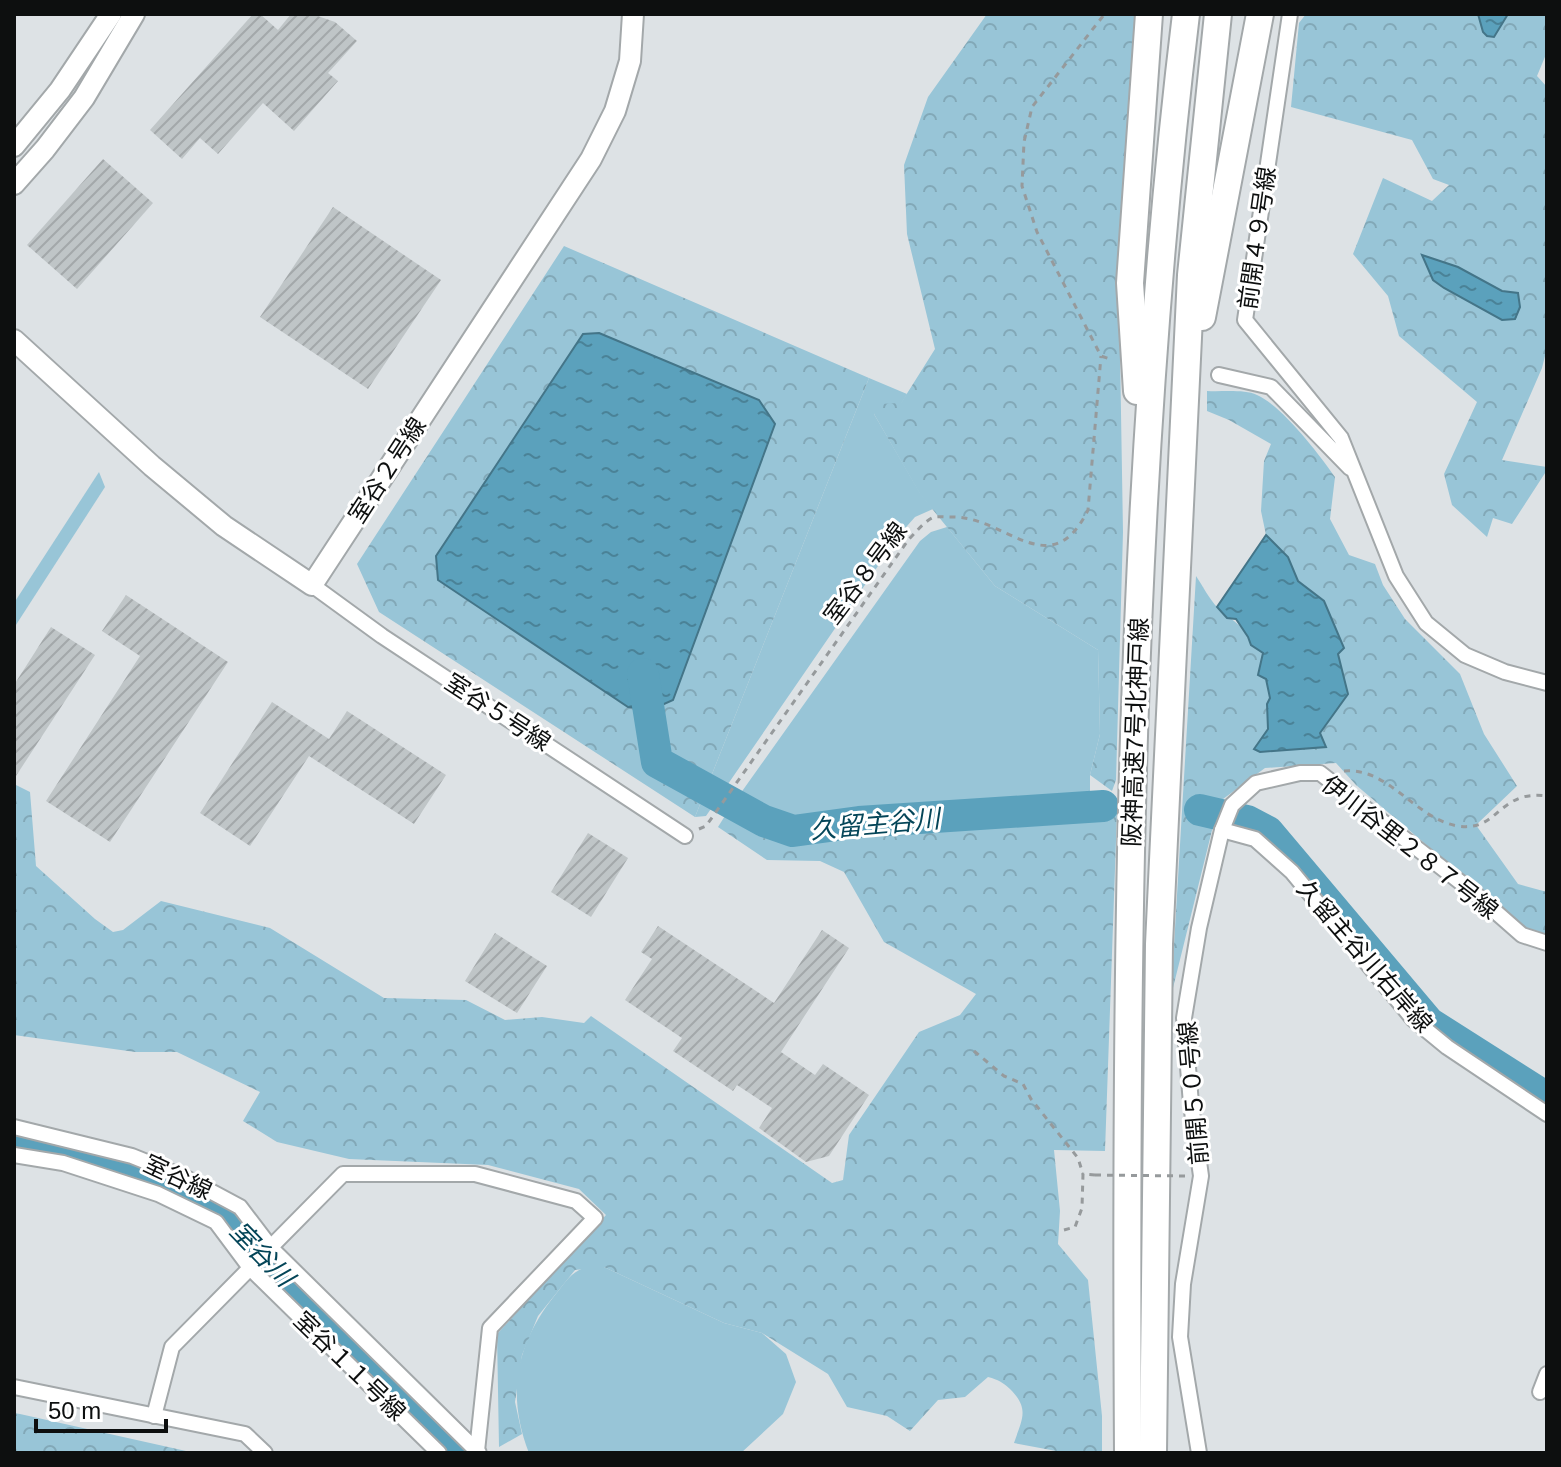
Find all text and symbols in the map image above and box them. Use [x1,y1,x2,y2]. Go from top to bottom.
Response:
street label: 前開４９号線 [1234,165,1280,311]
street label: 室谷２号線 [343,412,431,528]
street label: 室谷８号線 [818,517,912,629]
street label: 阪神高速7号北神戸線 [1118,617,1152,847]
street label: 室谷５号線 [440,668,556,756]
street label: 伊川谷里２８７号線 [1317,770,1503,924]
water label: 久留主谷川 [809,803,944,845]
street label: 久留主谷川右岸線 [1292,875,1438,1037]
street label: 前開５０号線 [1173,1020,1213,1166]
street label: 室谷線 [140,1150,216,1204]
water label: 室谷川 [224,1216,302,1295]
street label: 室谷１１号線 [289,1306,411,1426]
scale bar [36,1383,166,1433]
text: 50 m [48,1397,101,1424]

